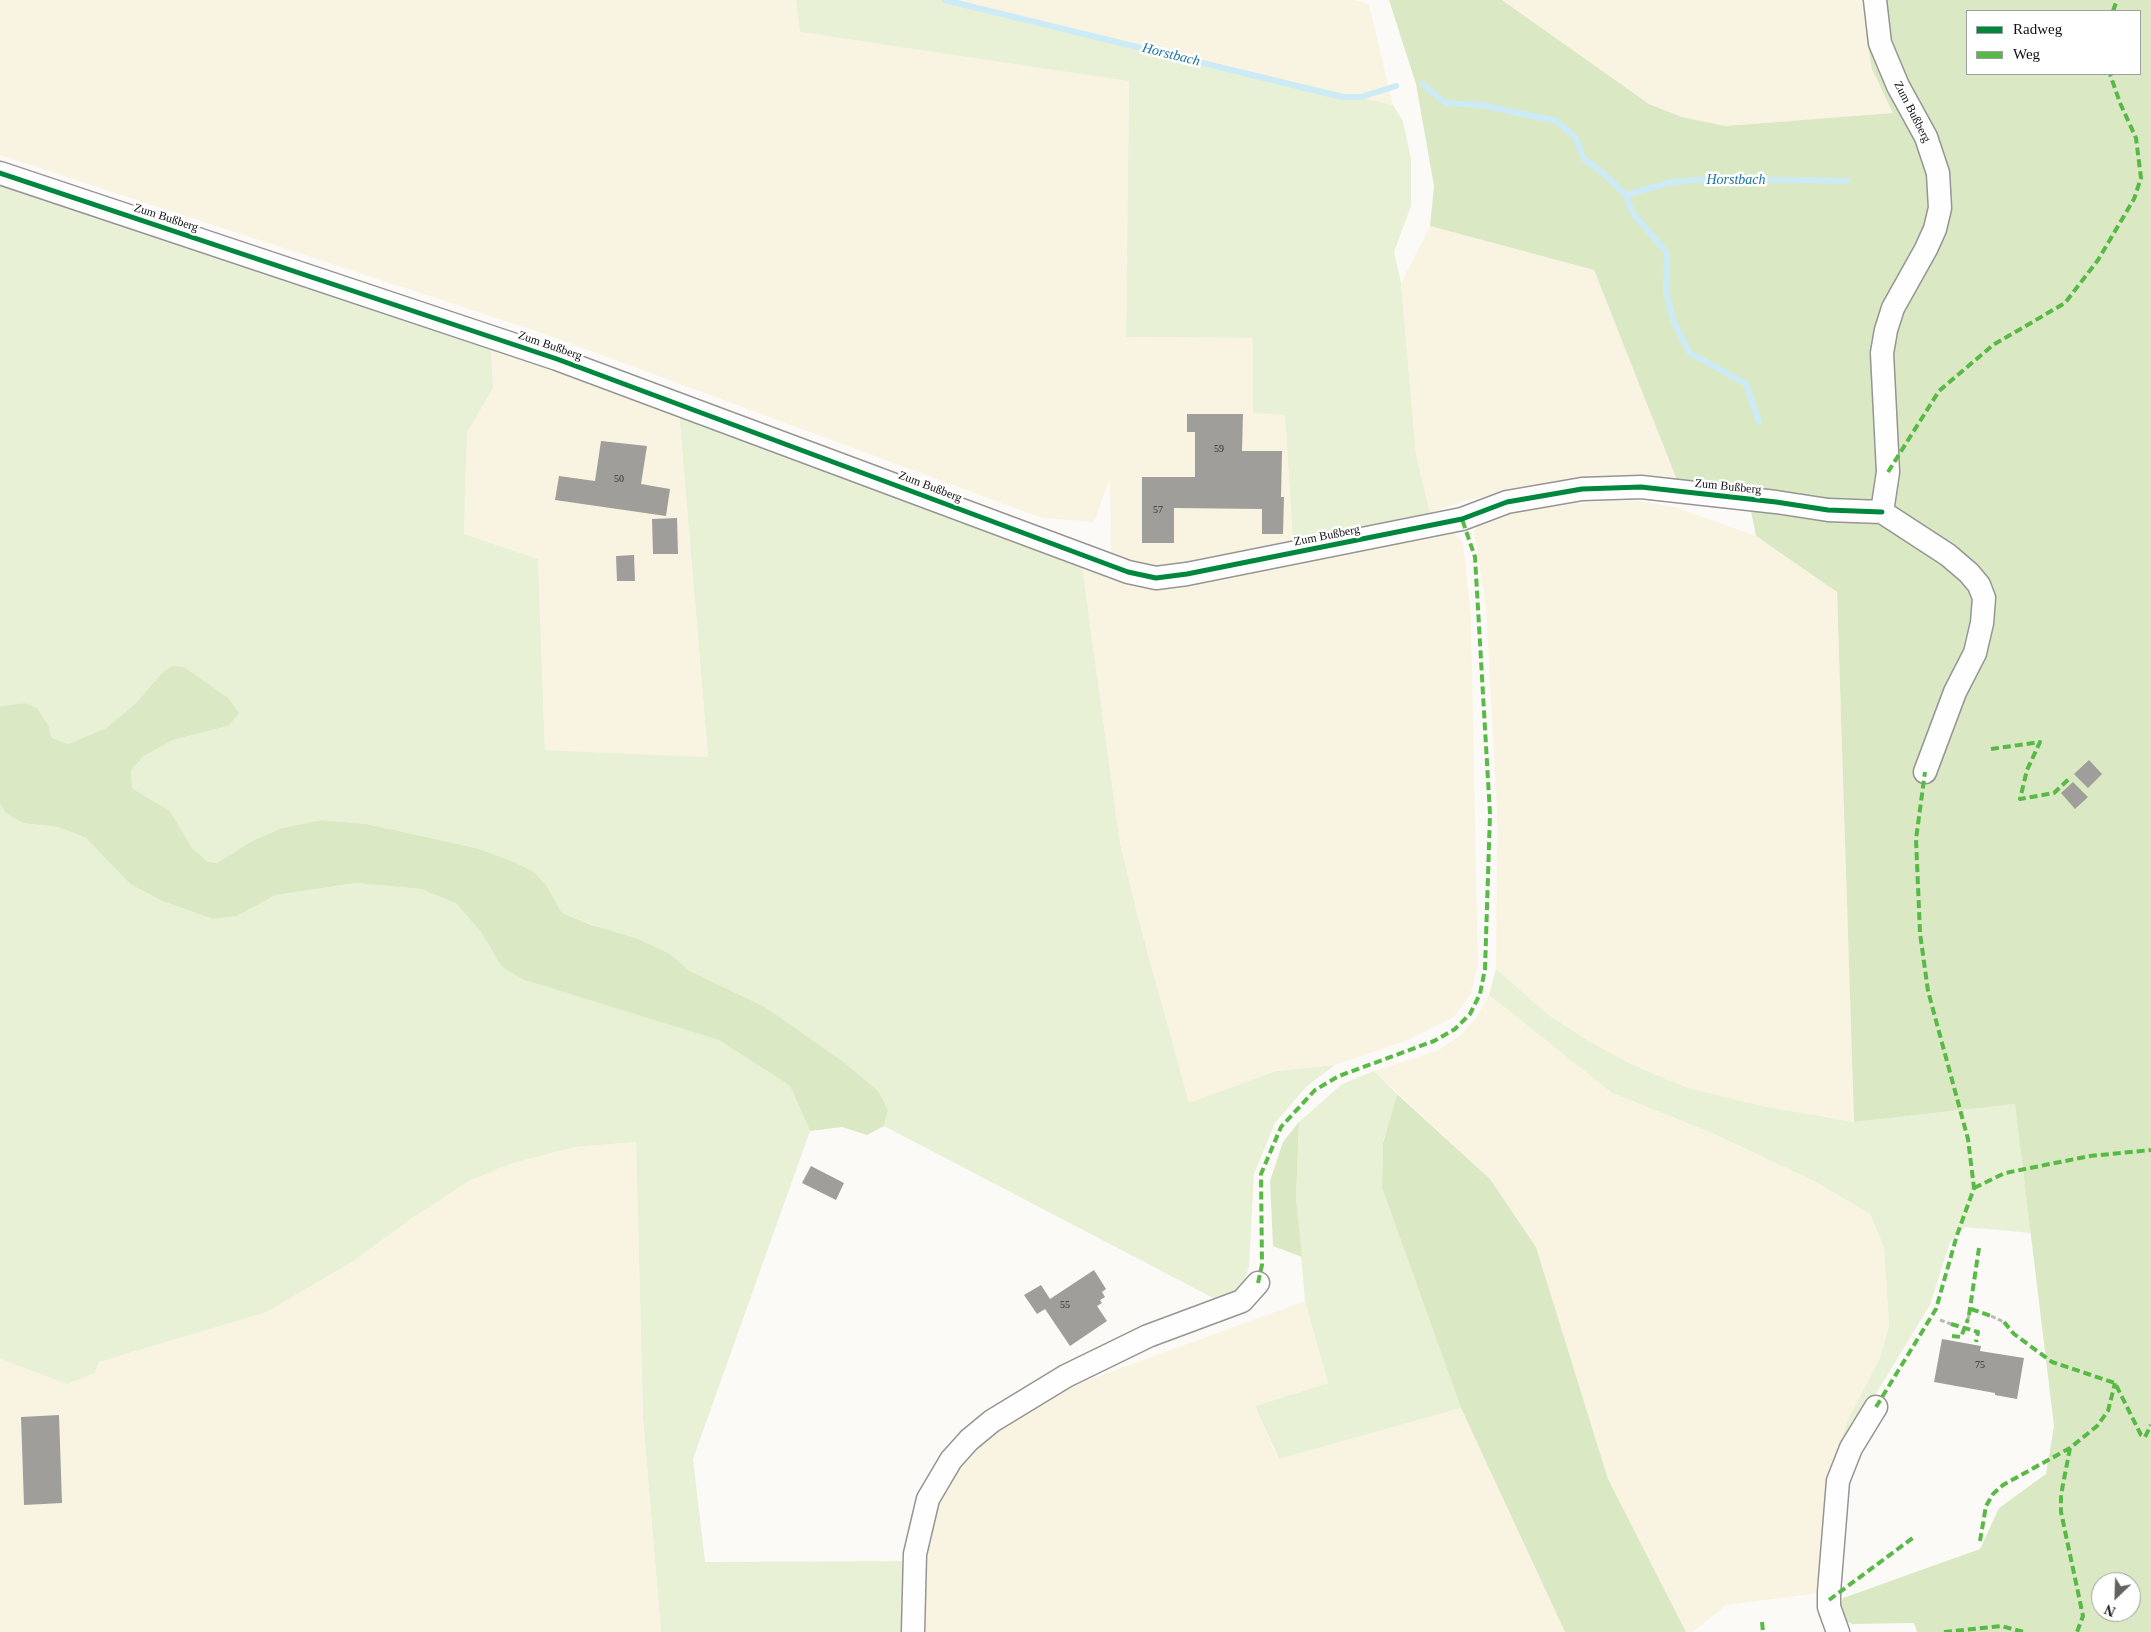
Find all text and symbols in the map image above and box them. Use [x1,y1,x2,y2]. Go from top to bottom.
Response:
legend [1966,10,2141,75]
text: Radweg [2013,21,2062,37]
water label: Horstbach [1140,40,1202,70]
text: Weg [2013,46,2040,62]
street label: Zum Bußberg [1890,79,1934,145]
water label: Horstbach [1706,172,1766,188]
street label: Zum Bußberg [132,201,200,235]
street label: Zum Bußberg [516,328,584,364]
house number: 59 [1214,443,1224,455]
street label: Zum Bußberg [896,468,964,506]
house number: 50 [614,473,624,485]
street label: Zum Bußberg [1694,476,1762,498]
house number: 57 [1153,504,1163,516]
street label: Zum Bußberg [1293,523,1361,549]
house number: 55 [1060,1299,1070,1311]
house number: 75 [1975,1359,1985,1371]
north arrow [2091,1572,2141,1622]
text: N [2102,1601,2118,1619]

